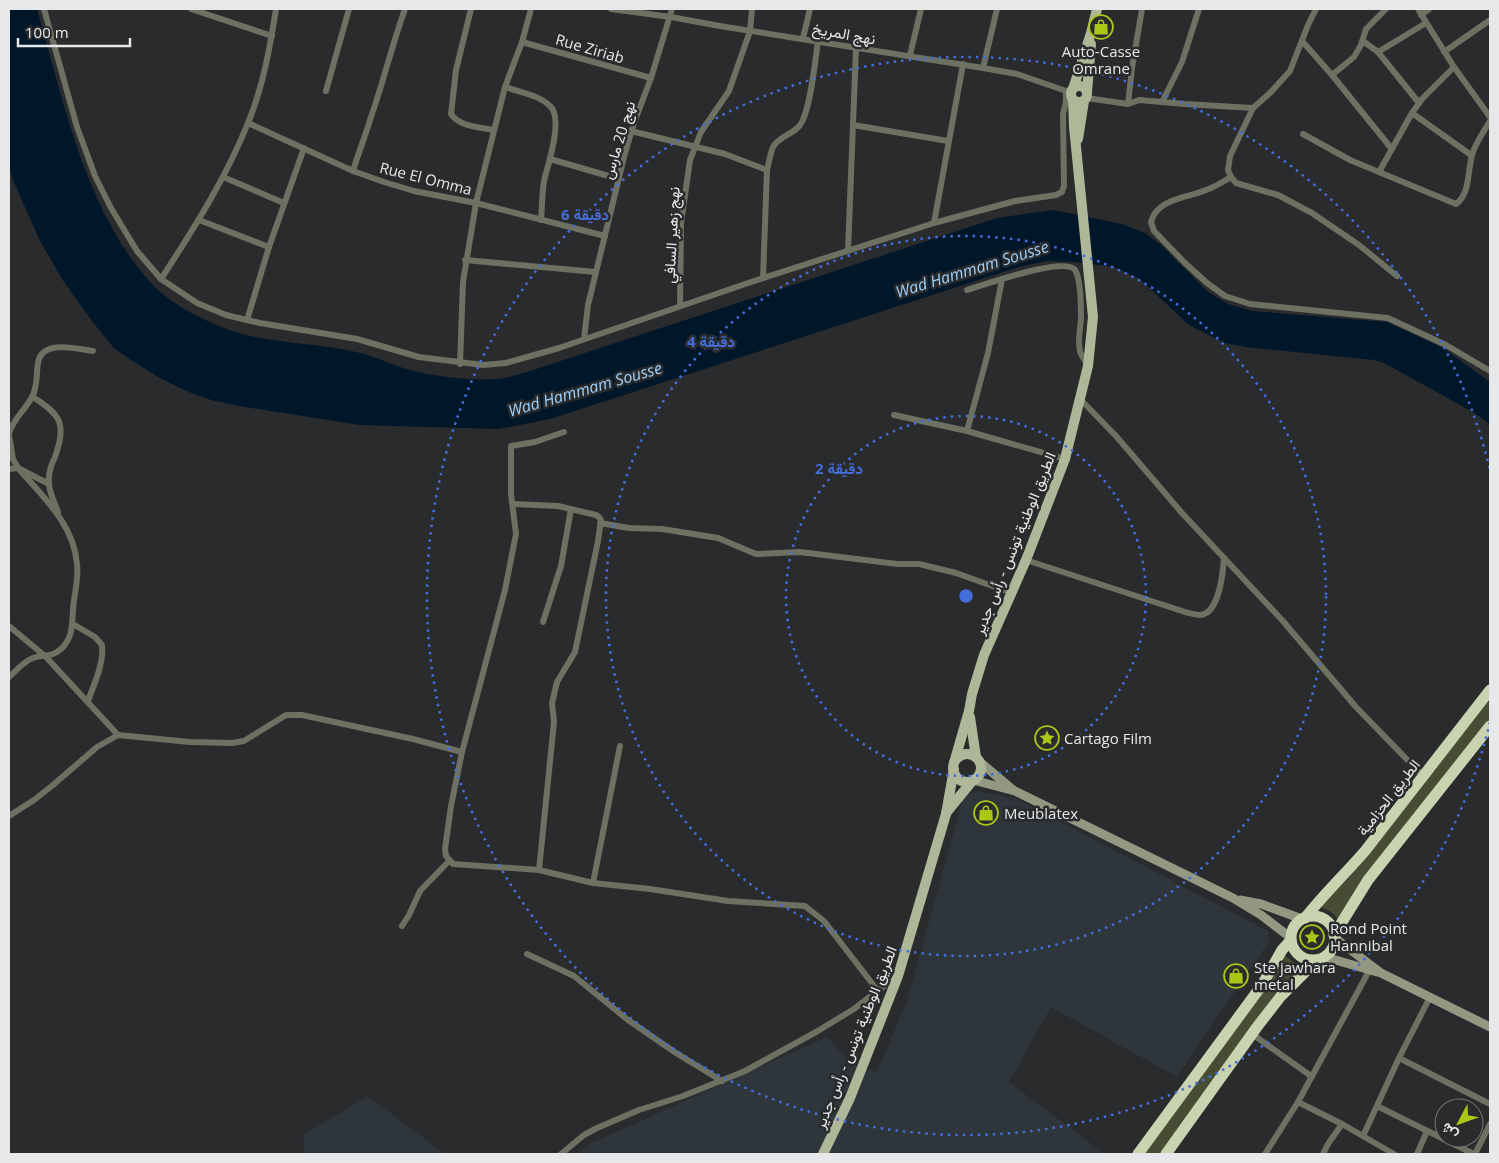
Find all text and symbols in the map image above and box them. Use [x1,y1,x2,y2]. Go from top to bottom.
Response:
shop icon: Auto-Casse Omrane [1088,14,1114,40]
scale bar [18,15,130,47]
street label: نهج المريخ [810,18,877,50]
text: 100 m [25,22,69,42]
street label: Rue Ziriab [553,29,627,67]
place label: Auto-Casse Omrane [1062,41,1140,78]
street label: نهج 20 مارس [597,99,641,182]
street label: Rue El Omma [378,157,474,199]
street label: نهج زهير السافي [658,186,688,284]
text: 6 دقيقة [561,204,609,224]
water label: Wad Hammam Sousse [893,235,1051,303]
text: 4 دقيقة [687,331,735,351]
water label: Wad Hammam Sousse [505,356,665,422]
street label: الطريق الوطنية تونس - رأس جدير [968,449,1061,639]
text: 2 دقيقة [815,458,863,478]
centre of rings [957,587,975,605]
place icon: Cartago Film [1034,725,1060,751]
place label: Cartago Film [1064,728,1152,748]
street label: الطريق الحزامية [1352,755,1425,840]
shop icon: Meublatex [973,800,999,826]
place label: Meublatex [1004,803,1078,823]
place label: Rond Point Hannibal [1330,918,1407,955]
place icon: Rond Point Hannibal [1299,924,1325,950]
street label: الطريق الوطنية تونس - رأس جدير [809,943,902,1133]
place label: Ste jawhara metal [1254,957,1336,994]
shop icon: Ste jawhara metal [1223,963,1249,989]
north arrow [1434,1098,1484,1148]
text: ش [1436,1119,1462,1144]

